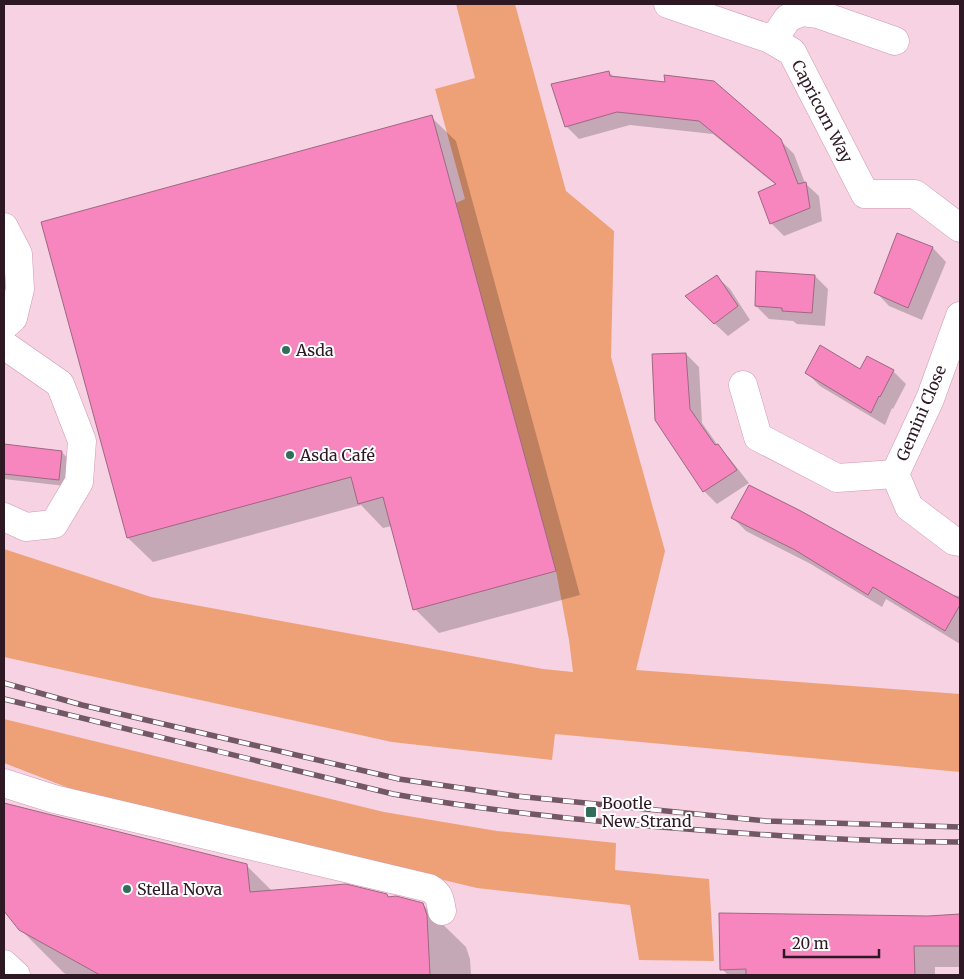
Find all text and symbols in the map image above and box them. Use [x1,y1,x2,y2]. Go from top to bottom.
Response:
street label: Capricorn Way [788,56,857,167]
place label: Asda [295,340,334,360]
marker: Asda [280,344,292,356]
street label: Gemini Close [892,362,950,464]
place label: Asda Café [299,445,375,465]
marker: Asda Café [284,449,296,461]
place label: Bootle New Strand [602,793,692,831]
marker: Bootle New Strand [584,805,598,819]
place label: Stella Nova [137,879,222,899]
marker: Stella Nova [121,883,133,895]
scale bar [784,926,879,958]
text: 20 m [792,934,829,953]

